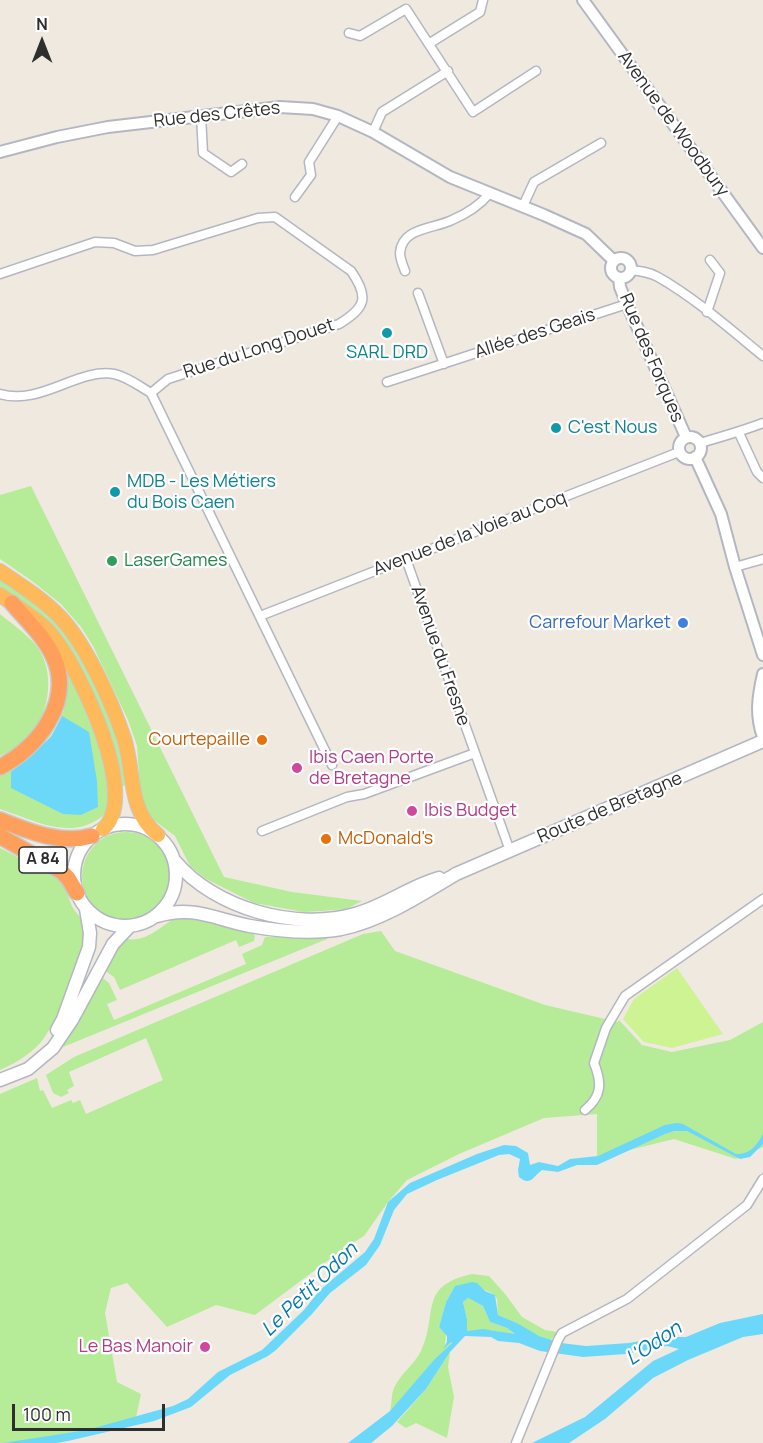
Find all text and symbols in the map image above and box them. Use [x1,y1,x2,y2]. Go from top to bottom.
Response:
north arrow [12,12,72,72]
text: N [36,13,48,35]
street label: Avenue de Woodbury [613,47,733,201]
street label: Rue des Crêtes [153,98,281,132]
street label: Rue des Forques [614,290,688,426]
street label: Allée des Geais [472,304,598,364]
street label: Rue du Long Douet [181,314,337,384]
marker: SARL DRD [380,326,394,340]
place label: SARL DRD [346,342,428,364]
place label: C'est Nous [568,417,657,439]
marker: C'est Nous [549,421,563,435]
place label: MDB - Les Métiers du Bois Caen [127,471,276,514]
marker: MDB - Les Métiers du Bois Caen [108,485,122,499]
street label: Avenue de la Voie au Coq [370,487,570,581]
place label: LaserGames [124,550,228,572]
marker: LaserGames [105,554,119,568]
street label: Avenue du Fresne [406,583,474,729]
place label: Carrefour Market [529,612,671,634]
marker: Carrefour Market [676,616,690,630]
place label: Courtepaille [148,729,250,751]
marker: Courtepaille [255,733,269,747]
place label: Ibis Caen Porte de Bretagne [309,747,434,789]
marker: Ibis Caen Porte de Bretagne [290,761,304,775]
street label: Route de Bretagne [534,768,686,848]
place label: Ibis Budget [424,800,517,822]
marker: Ibis Budget [405,804,419,818]
place label: McDonald's [338,828,433,850]
marker: McDonald's [319,832,333,846]
road number: A 84 [19,847,67,873]
water label: Le Petit Odon [257,1238,363,1342]
water label: L'Odon [622,1317,686,1371]
place label: Le Bas Manoir [79,1336,193,1358]
marker: Le Bas Manoir [198,1340,212,1354]
scale bar [15,1392,168,1430]
text: 100 m [23,1402,71,1426]

